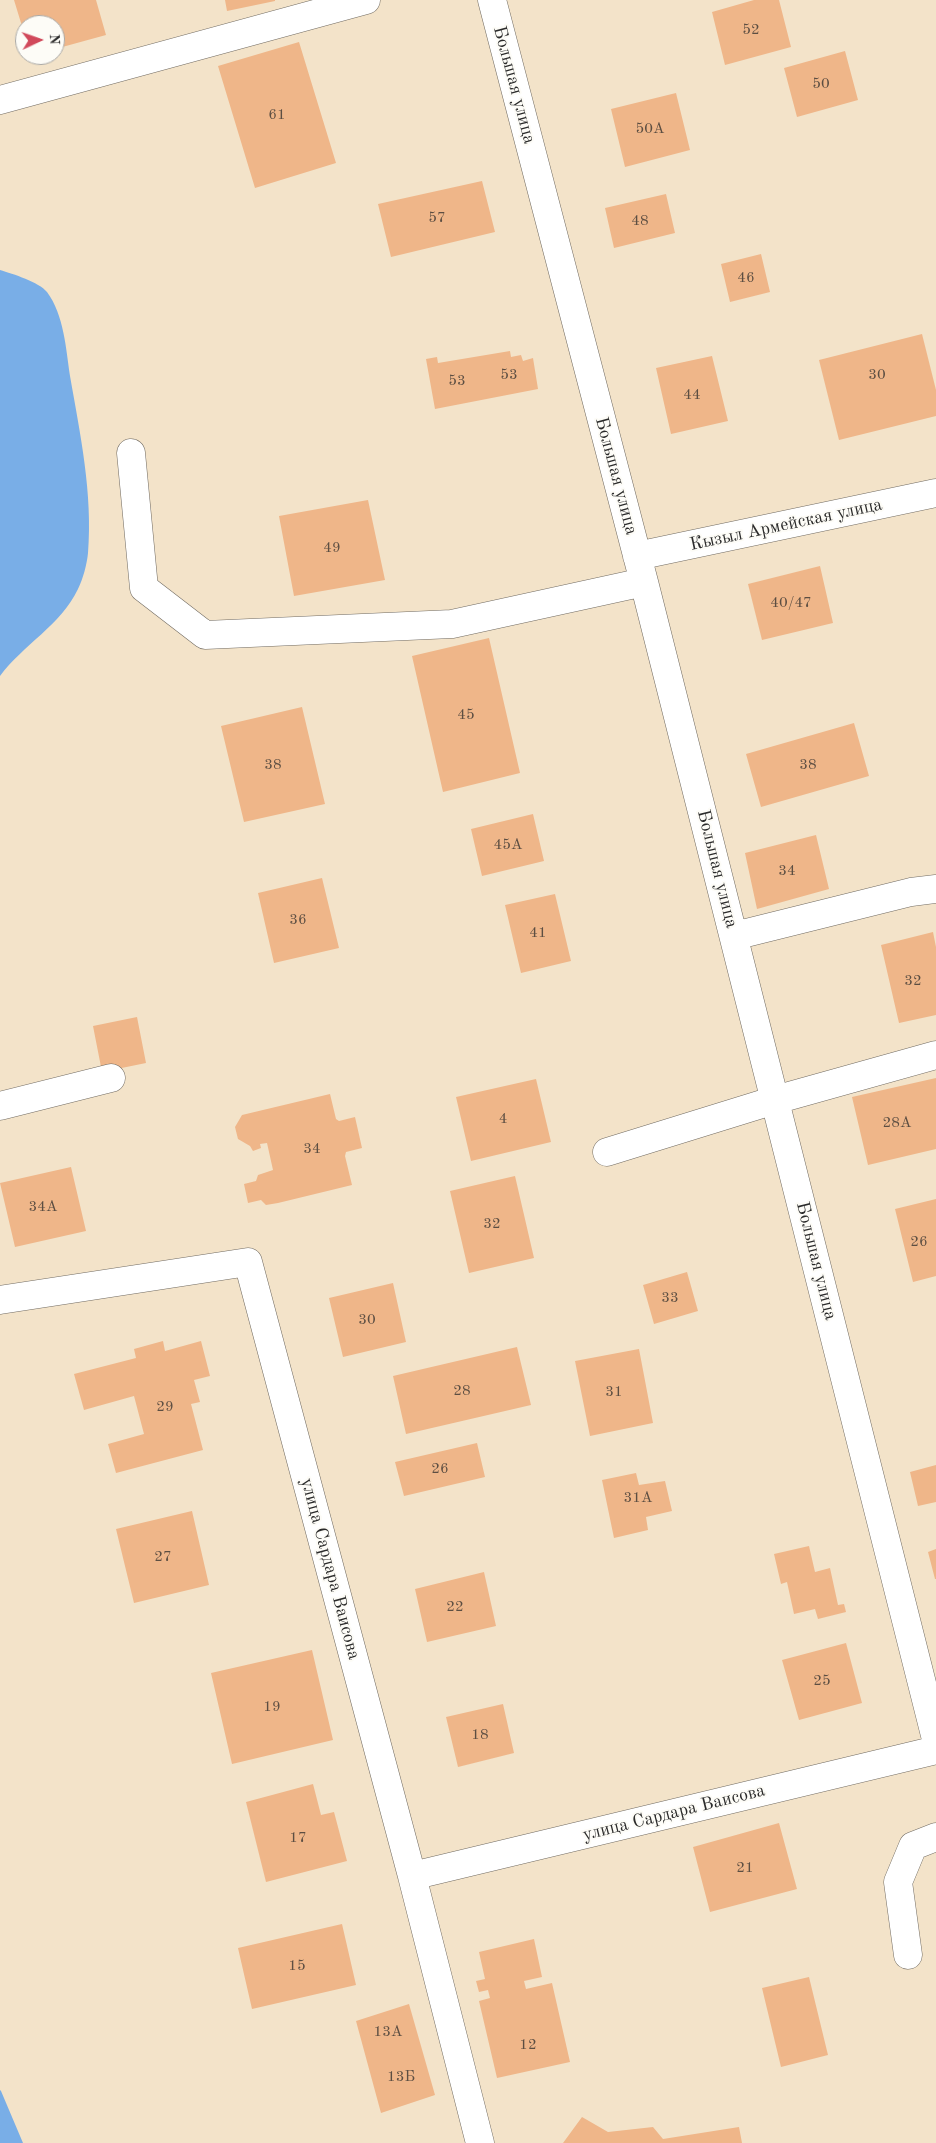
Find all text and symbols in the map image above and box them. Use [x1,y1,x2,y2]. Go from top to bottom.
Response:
north arrow [15,15,65,65]
house number: 52 [742,21,760,39]
street label: Большая улица [488,24,540,146]
text: N [47,34,61,45]
house number: 50 [812,75,830,93]
house number: 61 [268,106,286,124]
house number: 50А [636,120,664,138]
house number: 57 [428,209,446,227]
house number: 48 [631,212,649,230]
house number: 46 [737,269,755,287]
house number: 53 [500,366,518,384]
house number: 30 [868,366,886,384]
house number: 53 [448,372,466,390]
house number: 44 [683,386,701,404]
street label: Большая улица [590,415,642,537]
street label: Кызыл Армейская улица [688,494,884,556]
house number: 49 [323,539,341,557]
house number: 40/47 [770,594,812,612]
house number: 45 [457,706,475,724]
house number: 38 [264,756,282,774]
house number: 38 [799,756,817,774]
street label: Большая улица [692,808,742,930]
house number: 45А [494,836,522,854]
house number: 34 [778,862,796,880]
house number: 36 [289,911,307,929]
house number: 41 [529,924,547,942]
house number: 32 [904,972,922,990]
house number: 4 [499,1110,507,1128]
house number: 28А [883,1114,911,1132]
house number: 34 [303,1140,321,1158]
house number: 34А [29,1198,57,1216]
street label: Большая улица [791,1200,841,1322]
house number: 32 [483,1215,501,1233]
house number: 26 [910,1233,928,1251]
house number: 33 [661,1289,679,1307]
house number: 30 [358,1311,376,1329]
house number: 28 [453,1382,471,1400]
house number: 31 [605,1383,623,1401]
house number: 29 [156,1398,174,1416]
house number: 26 [431,1460,449,1478]
street label: улица Сардара Ваисова [295,1476,365,1662]
house number: 31А [624,1489,652,1507]
house number: 27 [154,1548,172,1566]
house number: 22 [446,1598,464,1616]
house number: 25 [813,1672,831,1690]
house number: 19 [263,1698,281,1716]
house number: 18 [471,1726,489,1744]
street label: улица Сардара Ваисова [581,1780,767,1846]
house number: 17 [289,1829,307,1847]
house number: 21 [736,1859,754,1877]
house number: 15 [288,1957,306,1975]
house number: 13А [374,2023,402,2041]
house number: 12 [519,2036,537,2054]
house number: 13Б [387,2068,415,2086]

